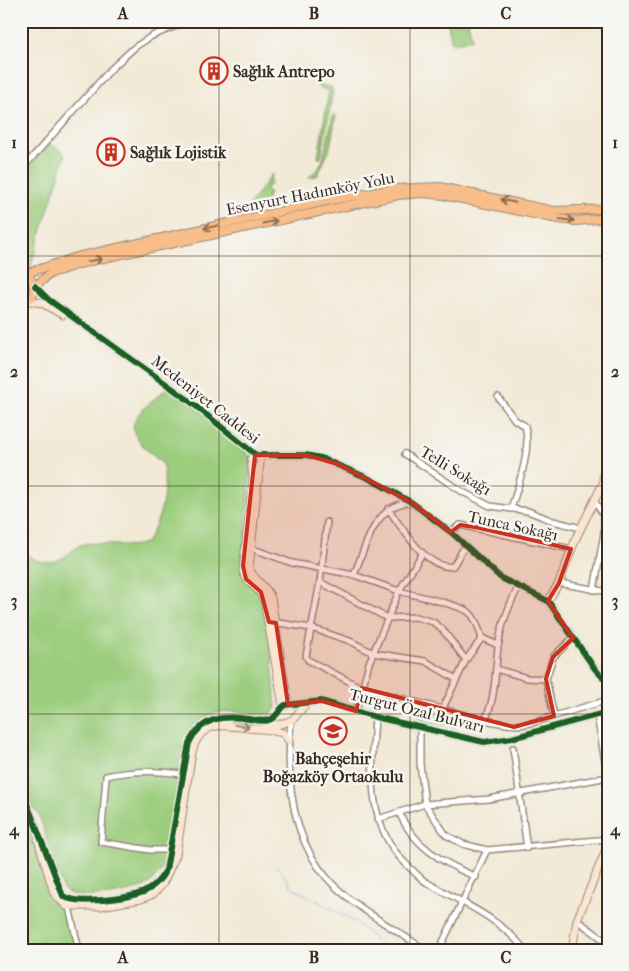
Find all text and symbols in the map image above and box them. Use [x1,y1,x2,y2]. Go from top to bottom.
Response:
text: A [117,4,129,23]
text: B [309,4,319,23]
text: C [501,4,512,23]
building icon: Sağlık Antrepo [199,56,229,86]
place label: Sağlık Antrepo [233,62,335,82]
text: 1 [11,133,17,152]
text: 1 [612,133,618,152]
building icon: Sağlık Lojistik [96,137,126,167]
place label: Sağlık Lojistik [130,143,227,163]
street label: Esenyurt Hadımköy Yolu [224,168,396,219]
one-way arrow [500,196,516,205]
one-way arrow [559,215,575,225]
one-way arrow [262,217,278,226]
one-way arrow [203,223,219,232]
one-way arrow [86,255,102,264]
street label: Medeniyet Caddesi [148,351,264,448]
text: 2 [10,362,18,381]
text: 2 [611,362,619,381]
street label: Telli Sokağı [417,442,495,499]
street label: Tunca Sokağı [466,507,560,544]
text: 3 [11,591,17,611]
text: 3 [612,591,618,611]
street label: Turgut Özal Bulvarı [347,684,487,737]
school or university icon: Bahçeşehir Boğazköy Ortaokulu [318,716,348,746]
one-way arrow [234,721,250,731]
place label: Bahçeşehir Boğazköy Ortaokulu [263,749,404,787]
text: 4 [8,820,20,840]
text: 4 [609,820,621,840]
text: A [117,948,129,967]
text: B [309,948,319,967]
text: C [501,948,512,967]

